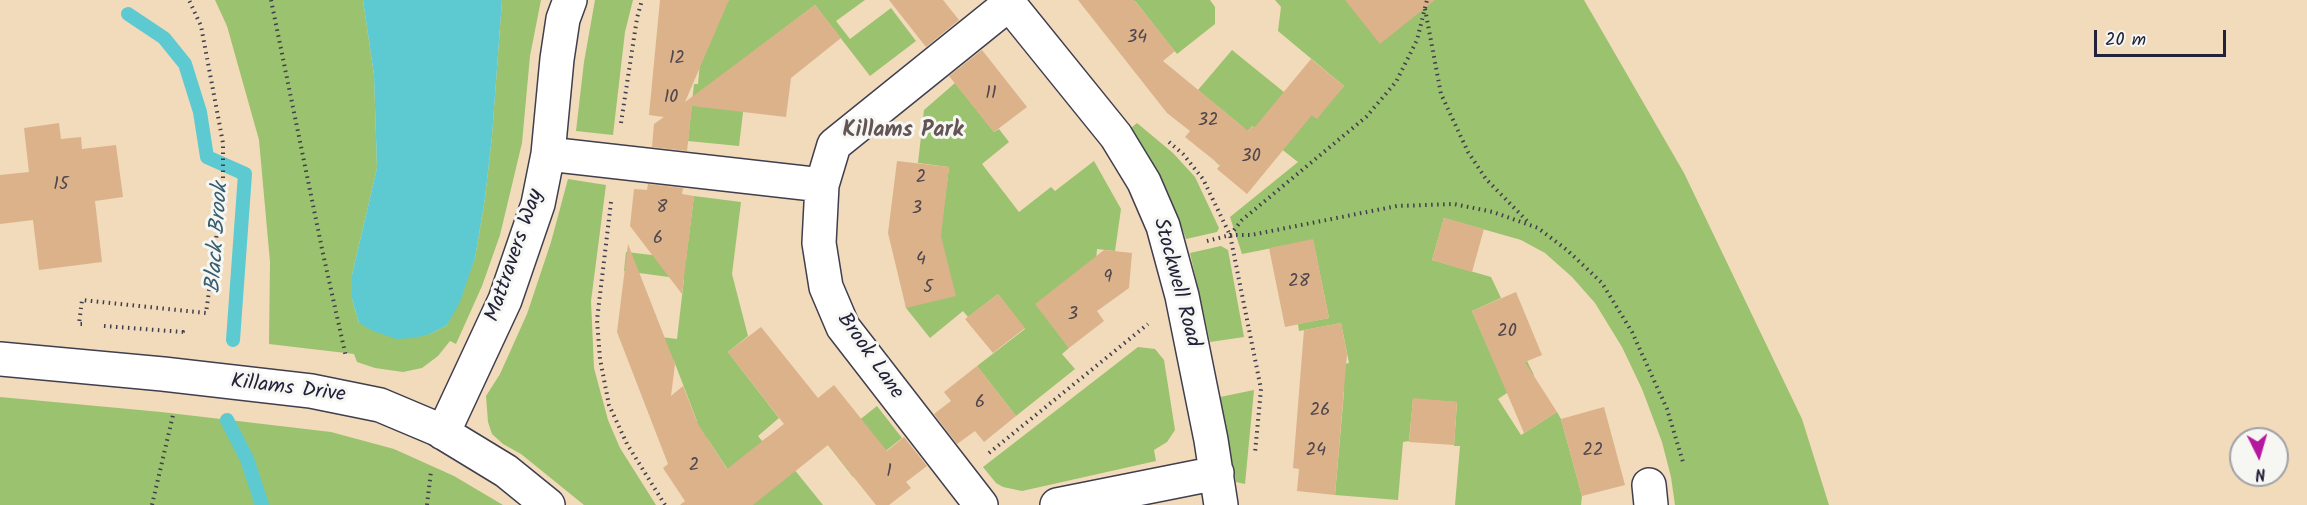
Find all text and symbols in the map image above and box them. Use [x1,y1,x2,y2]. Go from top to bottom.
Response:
scale bar [2097,18,2229,56]
text: 20 m [2105,26,2146,55]
house number: 34 [1127,28,1147,50]
house number: 12 [669,49,685,71]
house number: 11 [985,84,997,106]
house number: 10 [664,88,678,110]
house number: 32 [1198,111,1218,133]
district label: Killams Park [843,119,963,145]
house number: 30 [1241,147,1261,169]
house number: 2 [916,168,926,190]
house number: 15 [53,175,69,197]
water label: Black Brook [202,182,236,294]
street label: Mattravers Way [482,187,550,325]
house number: 8 [657,198,667,220]
house number: 3 [912,199,922,221]
street label: Stockwell Road [1146,216,1204,350]
house number: 6 [653,229,663,251]
house number: 4 [916,250,926,272]
house number: 9 [1104,268,1112,290]
house number: 28 [1288,272,1310,294]
house number: 5 [923,278,933,300]
house number: 3 [1068,305,1078,327]
street label: Brook Lane [830,309,908,405]
house number: 20 [1497,322,1517,344]
street label: Killams Drive [229,370,347,410]
house number: 6 [975,393,985,415]
house number: 26 [1310,401,1330,423]
north arrow [2229,427,2289,487]
house number: 24 [1306,441,1326,463]
house number: 22 [1583,441,1603,463]
house number: 2 [689,456,699,478]
text: N [2254,461,2267,486]
house number: 1 [886,462,892,484]

